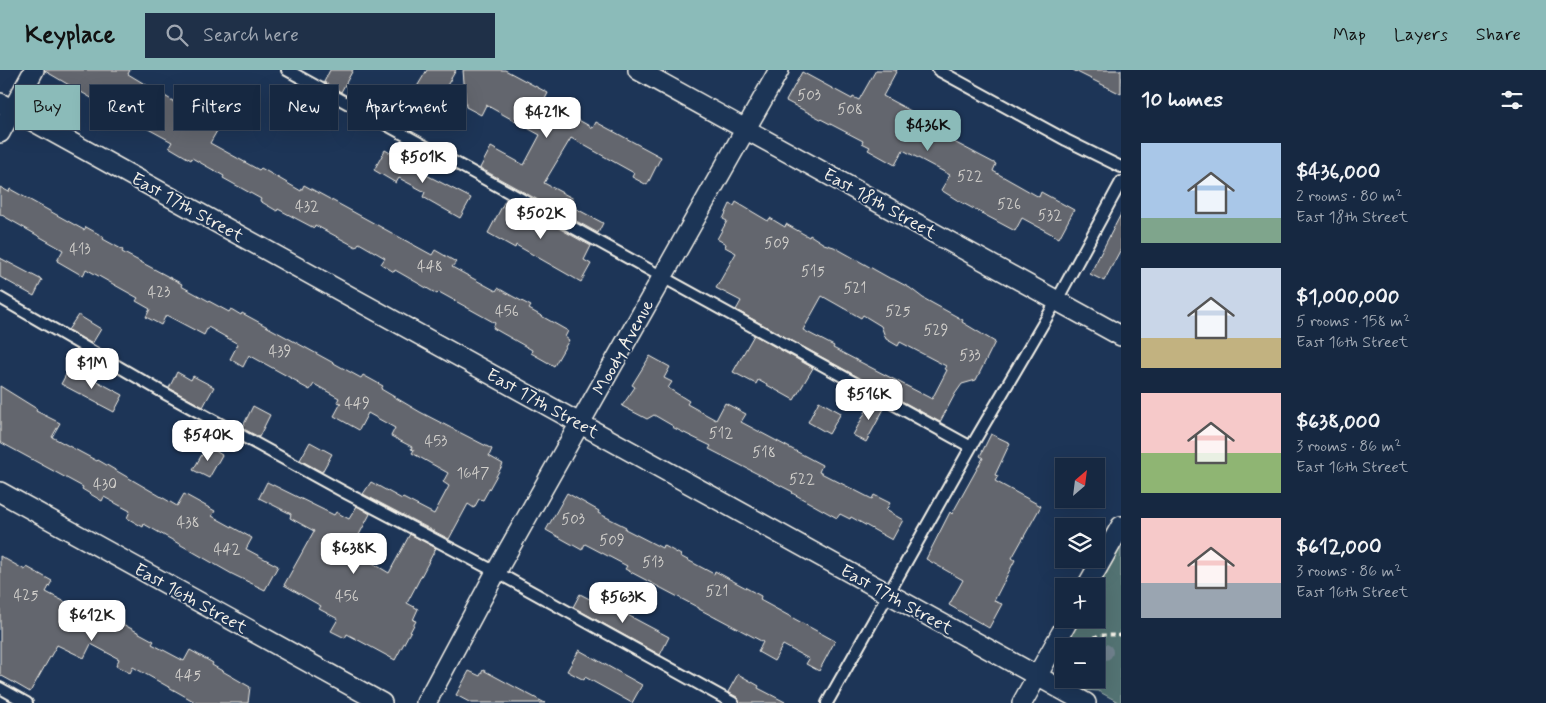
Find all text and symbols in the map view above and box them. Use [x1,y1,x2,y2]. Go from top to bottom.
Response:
search box [145,13,495,58]
text: Keyplace [25,20,115,51]
icon: search [163,21,191,49]
text: Search here [203,23,299,48]
text: Map [1333,23,1366,47]
text: Layers [1394,23,1448,47]
text: Share [1476,23,1521,47]
chip: Buy [15,85,80,130]
chip: Rent [90,85,164,130]
chip: Filters [174,85,260,130]
chip: New [270,85,338,130]
chip: Apartment [348,85,466,130]
house number: 503 [797,86,821,106]
text: 10 homes [1141,86,1223,114]
icon: filters [1498,86,1526,114]
pin: $421K [512,97,582,139]
house number: 508 [837,100,863,120]
text: $421K [525,102,569,123]
pin: $436K [893,109,963,152]
text: $436K [906,115,950,136]
pin: $501K [388,142,458,184]
text: $501K [400,147,446,168]
text: $436,000 [1296,158,1380,186]
street label: East 18th Street [819,163,941,245]
icon: home [1181,163,1241,223]
street label: East 17th Street [127,167,248,249]
house number: 522 [957,167,983,187]
text: 2 rooms · 80 m² [1296,186,1402,207]
house number: 526 [997,195,1021,215]
house number: 432 [295,197,319,217]
pin: $502K [506,198,576,240]
text: $502K [517,203,566,224]
house number: 532 [1038,206,1062,226]
text: East 18th Street [1296,207,1408,228]
house number: 509 [764,234,790,254]
house number: 413 [69,240,91,260]
house number: 448 [417,257,443,277]
house number: 515 [801,262,825,282]
house number: 521 [844,279,866,299]
house number: 423 [148,283,170,303]
text: $1,000,000 [1296,283,1400,311]
icon: home [1181,288,1241,348]
street label: Moody Avenue [588,295,660,400]
house number: 456 [495,302,519,322]
house number: 525 [885,302,911,322]
text: 5 rooms · 158 m² [1296,311,1410,332]
house number: 529 [924,321,948,341]
text: East 16th Street [1296,332,1408,353]
house number: 439 [269,342,291,362]
house number: 533 [959,346,981,366]
pin: $1M [68,348,116,390]
text: $1M [77,353,107,374]
street label: East 17th Street [482,363,603,445]
pin: $516K [834,378,904,421]
text: $516K [847,384,891,405]
house number: 449 [344,394,370,414]
text: $638,000 [1296,408,1380,436]
icon: home [1181,413,1241,473]
pin: $540K [173,420,243,462]
house number: 512 [709,424,733,444]
text: $540K [183,425,233,446]
house number: 453 [425,432,447,452]
text: 3 rooms · 86 m² [1296,436,1401,457]
house number: 518 [752,443,776,463]
text: East 16th Street [1296,457,1408,478]
north arrow [1055,458,1105,508]
map controls [1055,458,1105,688]
house number: 1647 [457,464,489,484]
house number: 522 [789,470,815,490]
house number: 430 [93,475,117,495]
house number: 503 [561,510,585,530]
house number: 438 [176,513,200,533]
button: layers [1055,518,1105,568]
house number: 509 [599,531,625,551]
pin: $638K [319,532,389,575]
text: $612,000 [1296,533,1382,561]
text: $638K [332,538,376,559]
icon: home [1181,538,1241,598]
house number: 442 [214,540,240,560]
house number: 513 [642,553,664,573]
street label: East 16th Street [130,558,252,640]
street label: East 17th Street [836,559,957,641]
text: 3 rooms · 86 m² [1296,561,1401,582]
button: + [1055,578,1105,628]
pin: $563K [588,582,658,624]
house number: 521 [706,582,728,602]
text: East 16th Street [1296,582,1408,603]
house number: 425 [14,586,39,606]
house number: 456 [335,587,359,607]
text: $563K [600,587,646,608]
pin: $612K [57,600,127,642]
text: $612K [69,605,115,626]
button: − [1055,638,1105,688]
house number: 445 [175,666,201,686]

